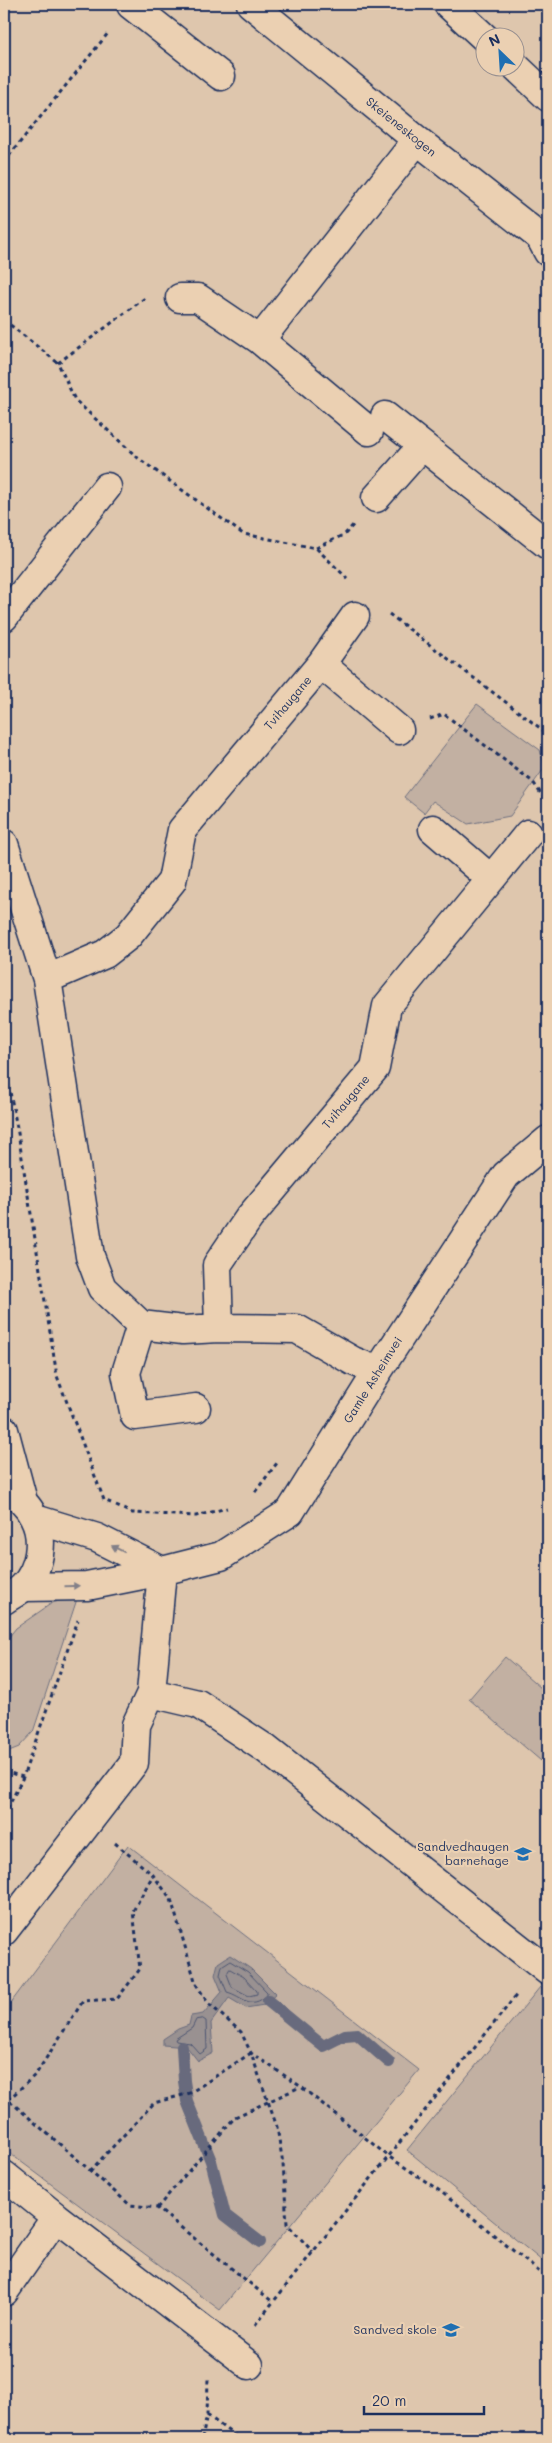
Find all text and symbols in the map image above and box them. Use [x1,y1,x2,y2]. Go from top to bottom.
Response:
north arrow [474,28,524,78]
text: N [485,29,503,51]
street label: Skeieneskogen [363,93,440,160]
street label: Tvihaugane [260,672,315,733]
street label: Tvihaugane [318,1071,373,1132]
street label: Gamle Asheimvei [339,1333,405,1426]
one-way arrow [111,1545,126,1553]
one-way arrow [64,1582,80,1590]
place label: Sandvedhaugen barnehage [417,1838,509,1868]
school or university icon: Sandvedhaugen barnehage [513,1844,533,1864]
school or university icon: Sandved skole [441,2320,461,2340]
place label: Sandved skole [354,2321,437,2337]
scale bar [364,2383,484,2415]
text: 20 m [372,2390,406,2410]

